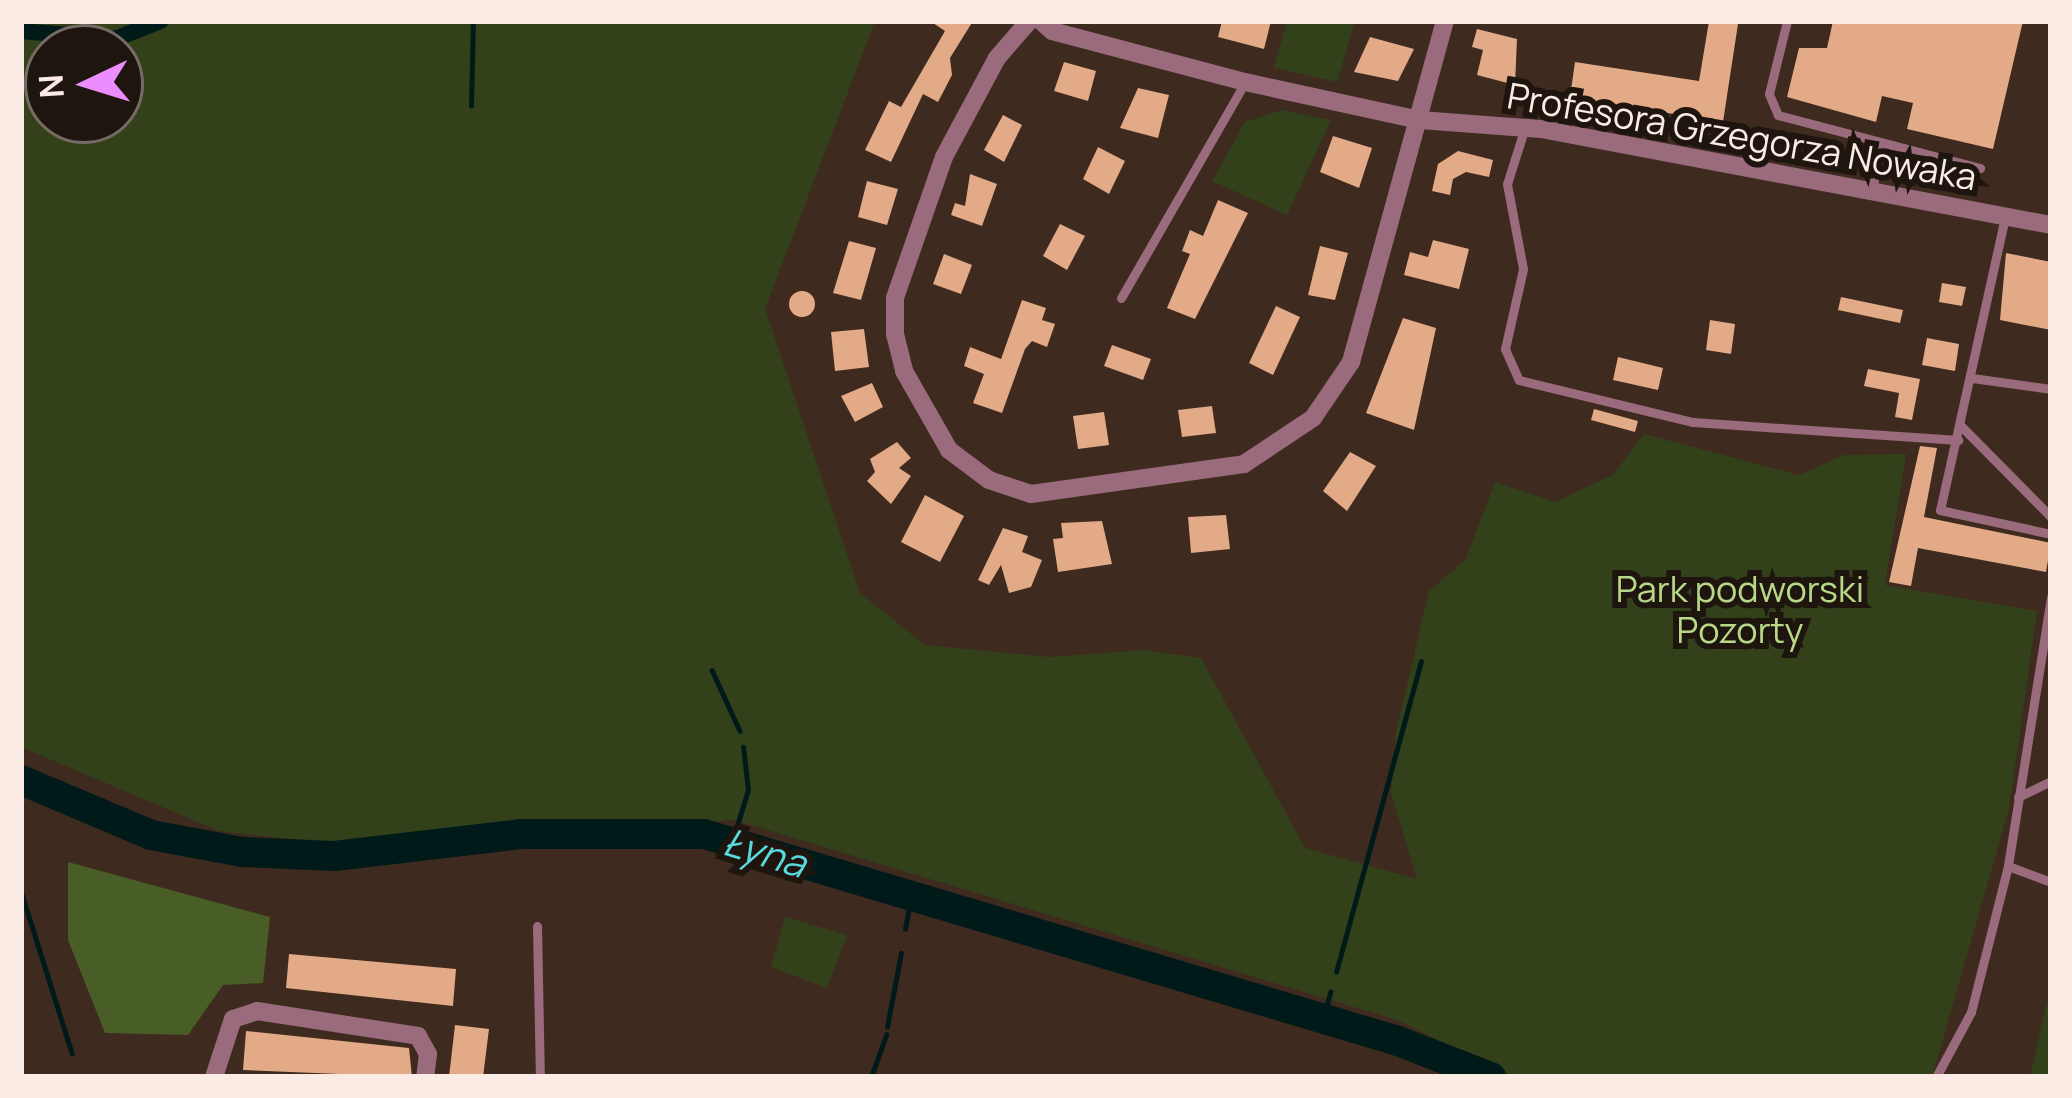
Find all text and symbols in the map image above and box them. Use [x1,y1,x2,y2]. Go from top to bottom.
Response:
north arrow [24,24,144,144]
text: N [27,73,74,100]
street label: Profesora Grzegorza Nowaka [1504,73,1980,199]
park label: Park podworski Pozorty [1616,566,1864,651]
water label: Łyna [718,817,812,887]

